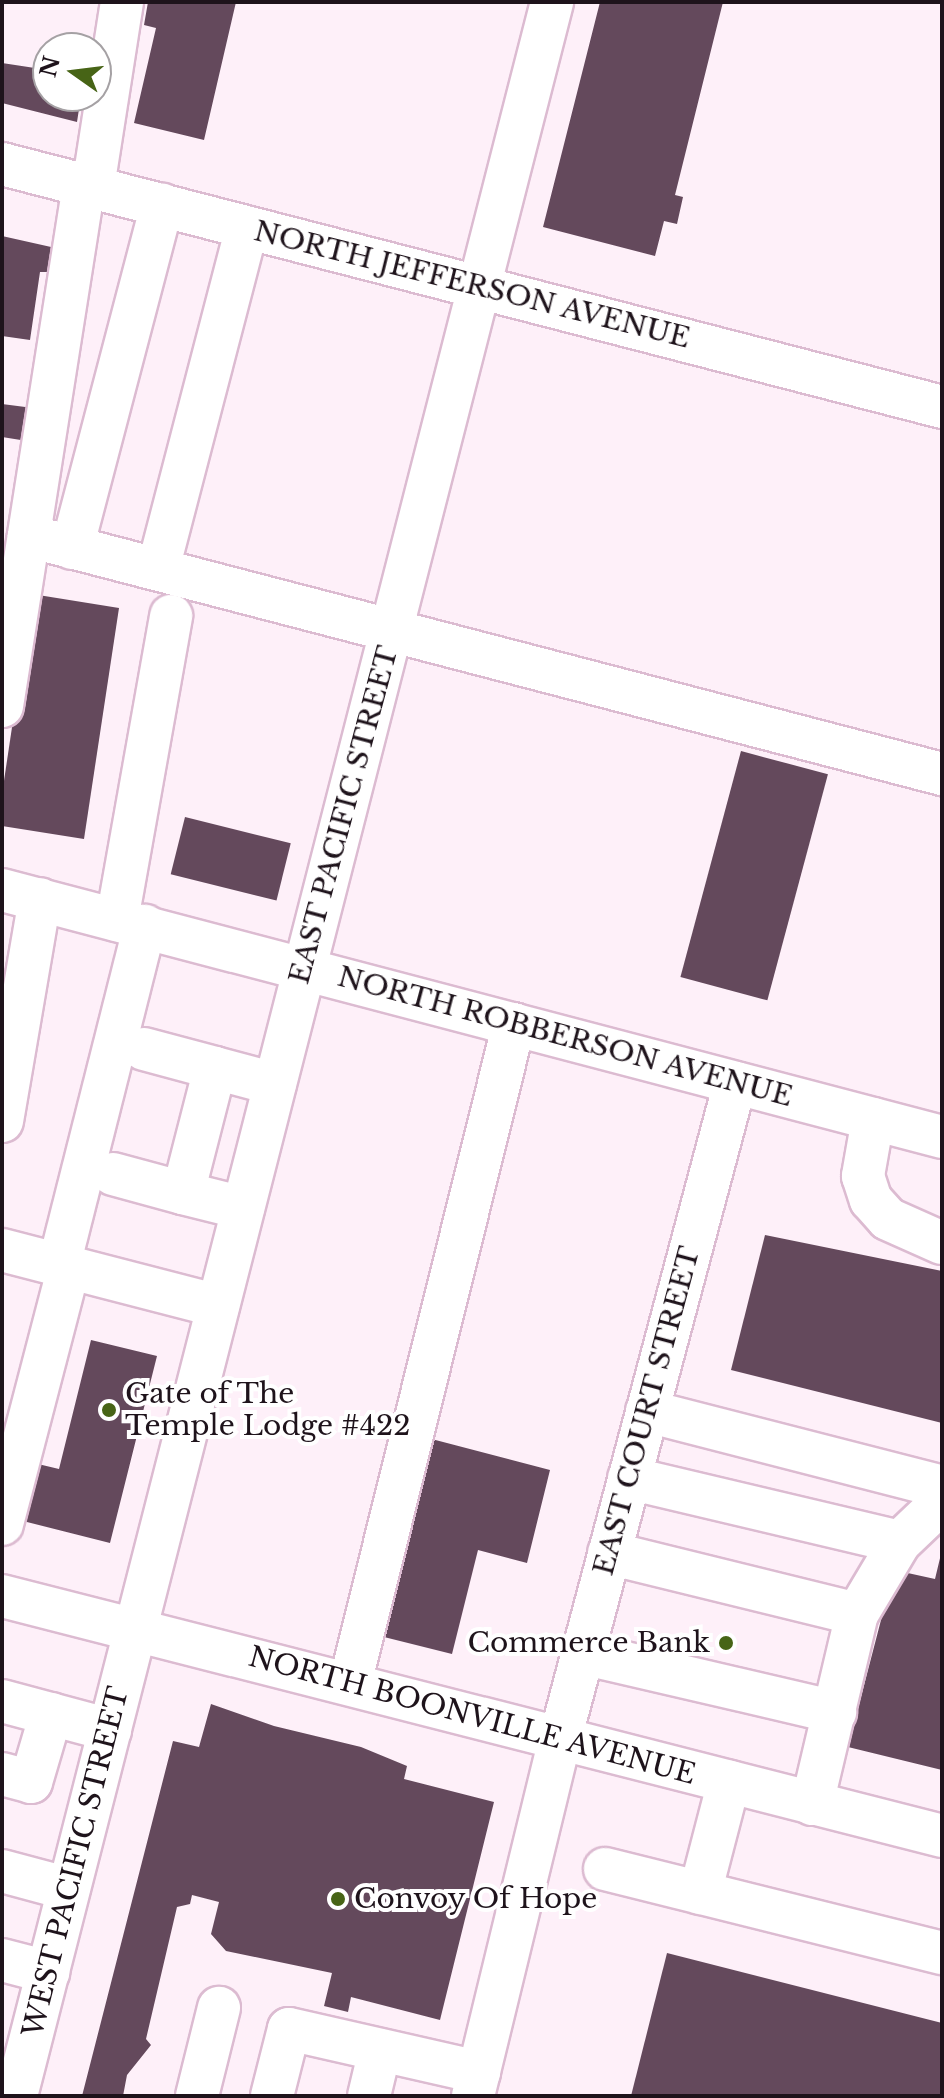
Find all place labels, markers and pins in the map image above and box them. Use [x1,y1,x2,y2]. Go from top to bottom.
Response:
place label: Gate of The Temple Lodge #422 [125,1377,411,1443]
marker: Gate of The Temple Lodge #422 [100,1401,118,1419]
place label: Commerce Bank [467,1626,710,1660]
marker: Commerce Bank [717,1634,735,1652]
place label: Convoy Of Hope [354,1882,598,1916]
marker: Convoy Of Hope [329,1890,347,1908]

